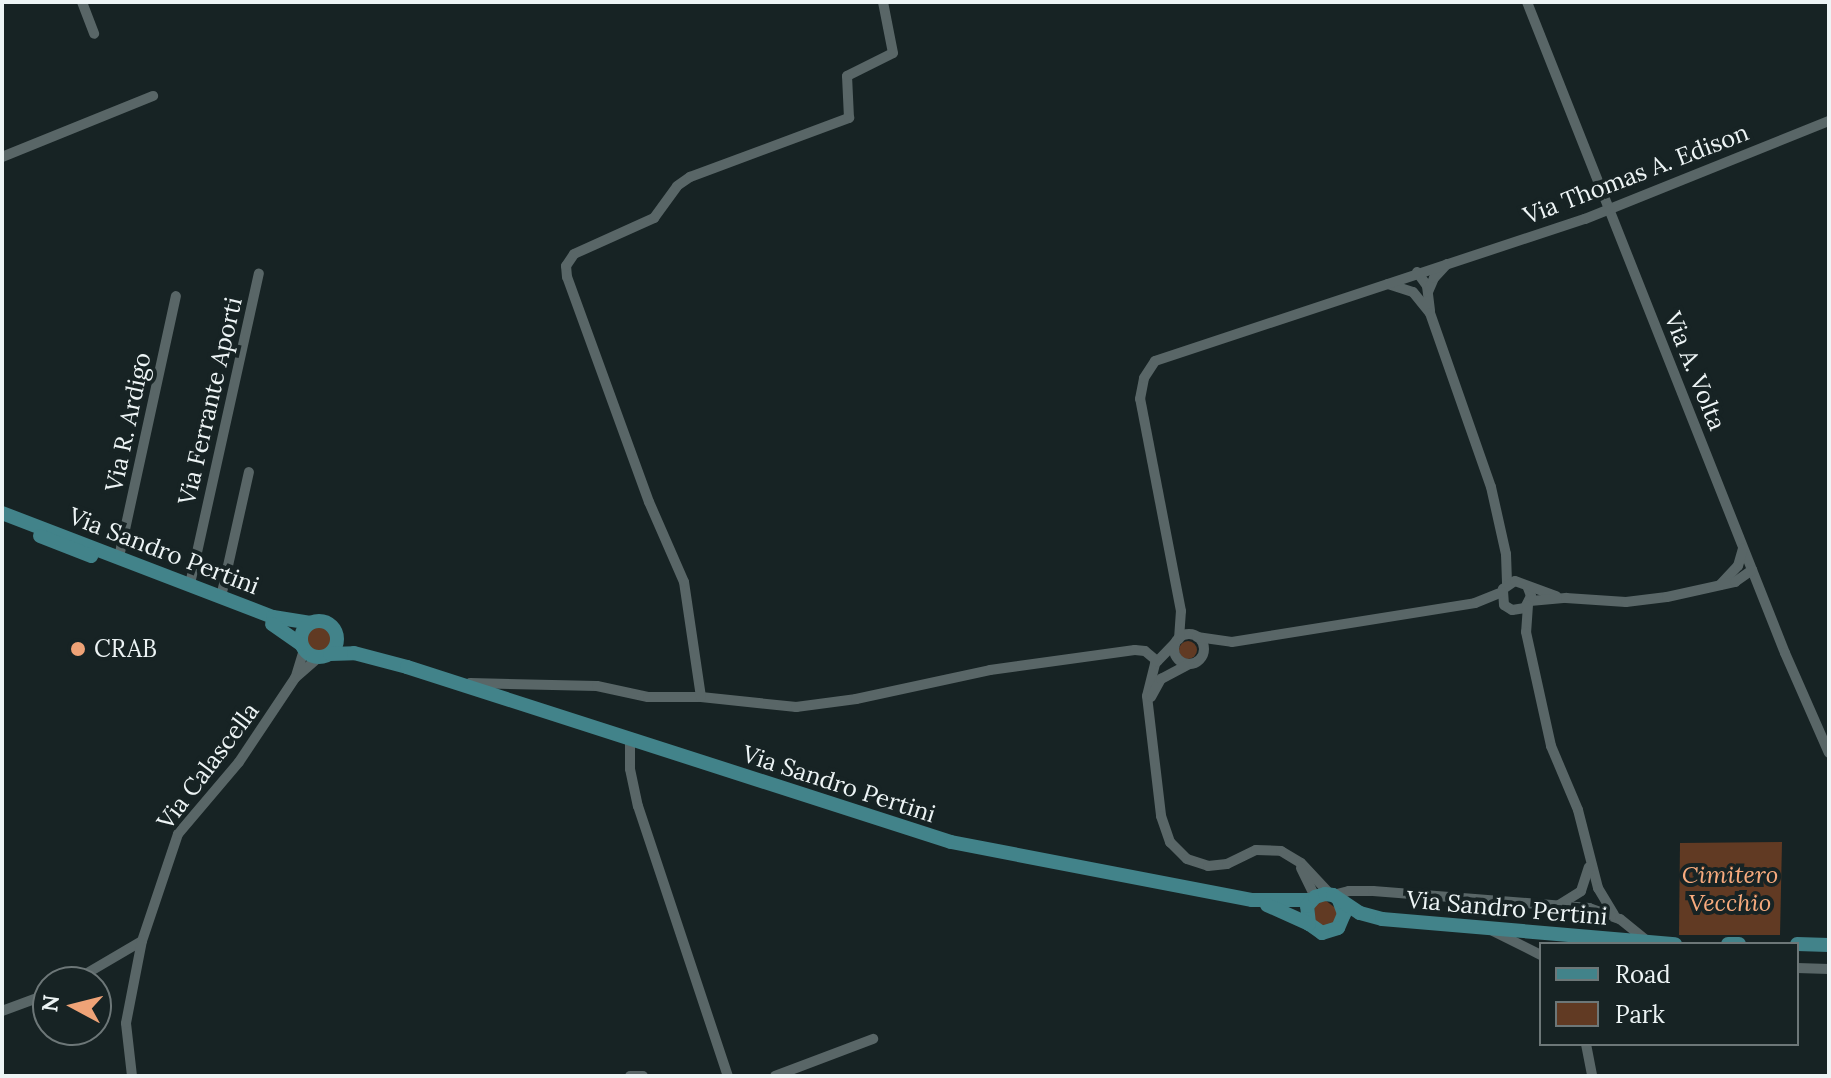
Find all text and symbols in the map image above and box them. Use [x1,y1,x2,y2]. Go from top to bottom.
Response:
street label: Via Thomas A. Edison [1519,118,1753,230]
street label: Via Ferrante Aporti [172,294,248,508]
street label: Via A. Volta [1658,308,1732,434]
street label: Via R. Ardigo [99,350,157,494]
street label: Via Sandro Pertini [65,501,263,601]
place label: CRAB [94,635,157,663]
marker: CRAB [69,640,87,658]
street label: Via Calascella [151,697,265,835]
street label: Via Sandro Pertini [739,739,939,829]
park label: Cimitero Vecchio [1682,861,1778,917]
street label: Via Sandro Pertini [1405,885,1609,931]
legend [1539,942,1799,1046]
text: Road [1615,959,1671,990]
north arrow [32,966,112,1046]
text: N [35,993,65,1013]
text: Park [1615,999,1665,1030]

